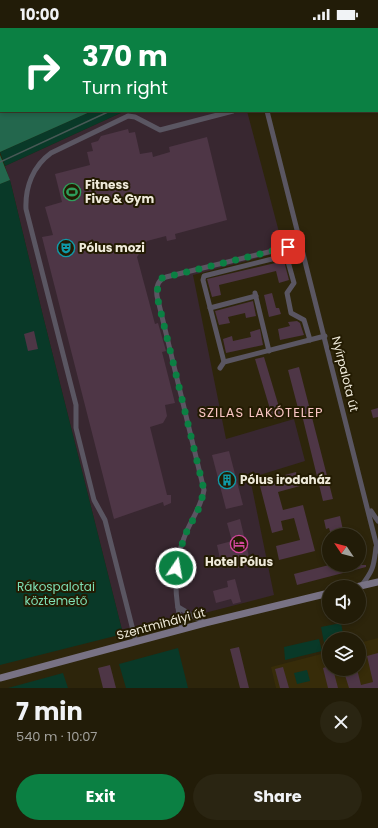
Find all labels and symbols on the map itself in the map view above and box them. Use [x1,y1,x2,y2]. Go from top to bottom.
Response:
place label: Fitness Five & Gym [85,176,154,207]
sports icon: Fitness Five & Gym [62,182,82,202]
pin [271,230,305,264]
theatre icon: Pólus mozi [56,238,76,258]
place label: Pólus mozi [79,239,145,256]
street label: Nyírpalota út [328,334,363,413]
district label: SZILAS LAKÓTELEP [198,403,324,422]
building icon: Pólus irodaház [217,470,237,490]
place label: Pólus irodaház [240,471,331,488]
north arrow [322,528,366,572]
hotel icon: Hotel Pólus [229,534,249,554]
position arrow [155,547,197,589]
place label: Hotel Pólus [205,553,273,570]
park label: Rákospalotai köztemető [17,578,95,609]
street label: Szentmihályi út [115,604,207,644]

